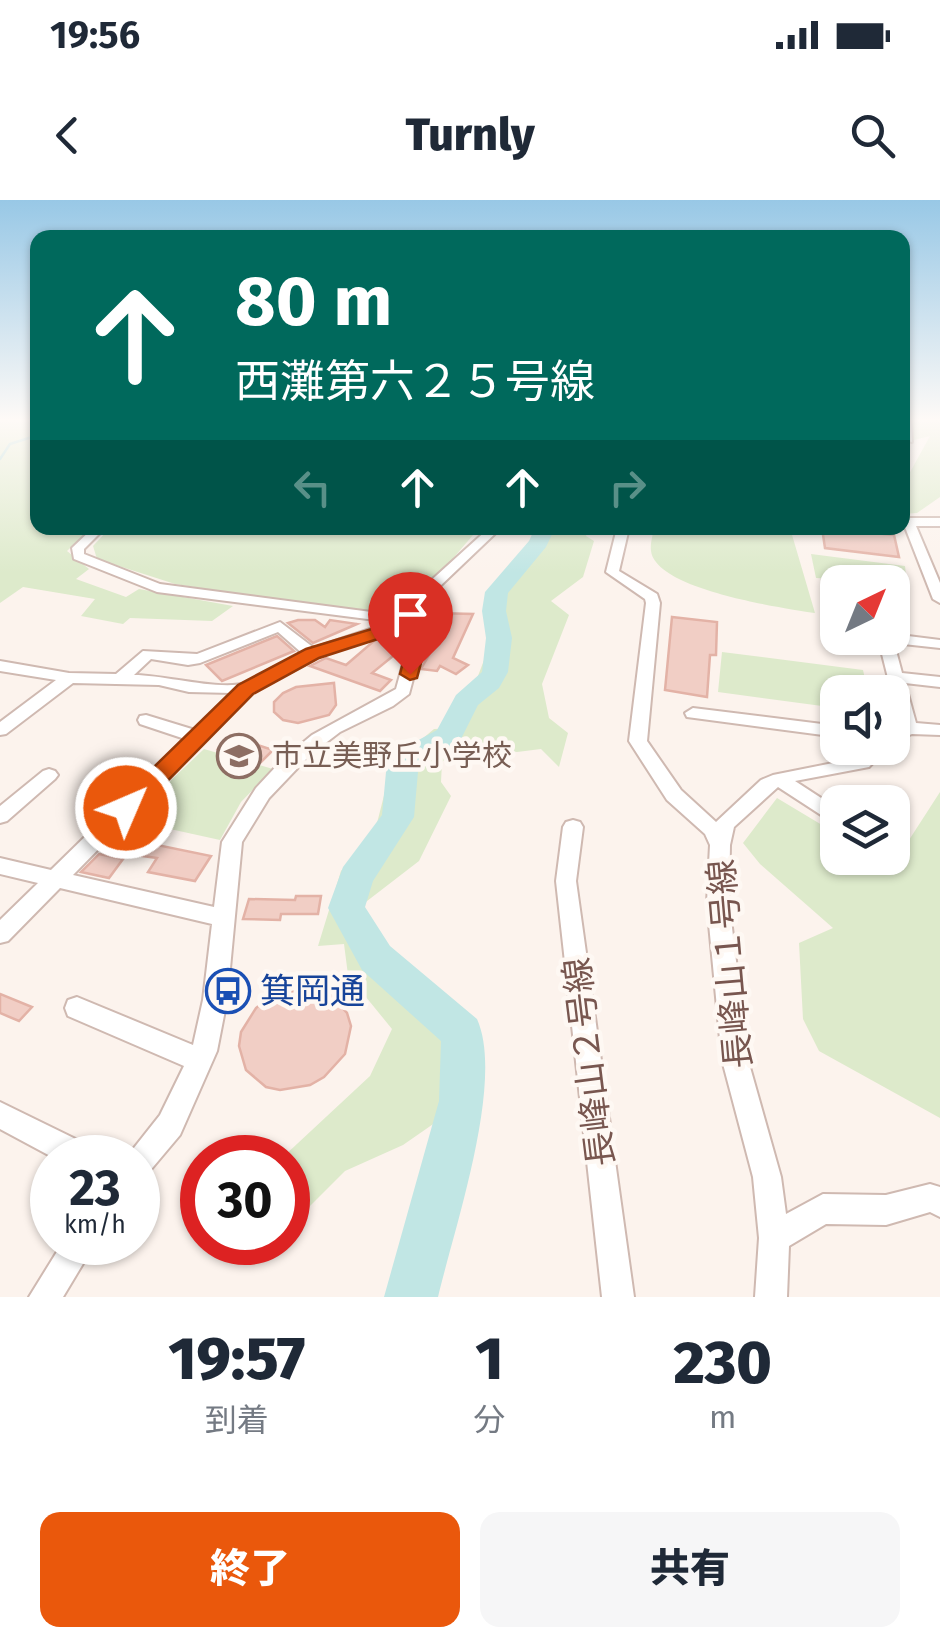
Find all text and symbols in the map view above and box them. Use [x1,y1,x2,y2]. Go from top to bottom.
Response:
text: 19:56 [50,12,140,58]
icon: back [40,108,95,163]
text: Turnly [405,108,535,162]
icon: search [845,108,900,163]
text: 80 m [235,260,392,344]
icon: ahead [70,270,200,400]
text: 西灘第六２５号線 [235,355,595,409]
icon: left [285,460,340,515]
icon: ahead [390,460,445,515]
icon: ahead [495,460,550,515]
icon: right [600,460,655,515]
north arrow [820,565,910,655]
map controls [820,565,910,875]
pin [368,572,453,675]
icon: arrive [383,587,438,642]
button: sound [820,675,910,765]
school or university icon: 市立美野丘小学校 [216,733,262,779]
place label: 市立美野丘小学校 [272,738,512,774]
position arrow [74,756,178,860]
button: layers [820,785,910,875]
street label: 長峰山１号線 [700,858,760,1070]
street label: 長峰山２号線 [555,955,623,1169]
bus stop icon: 箕岡通 [205,968,251,1014]
place label: 箕岡通 [260,970,365,1012]
speed limit sign: 30 [180,1135,310,1265]
text: 23 [69,1158,121,1218]
text: km/h [64,1210,126,1240]
text: 19:57 [168,1323,305,1395]
text: 1 [475,1323,504,1395]
text: 230 [674,1327,772,1399]
text: m [709,1398,736,1436]
text: 到着 [205,1401,269,1439]
text: 分 [473,1401,505,1439]
button: 終了 [40,1512,460,1627]
button: 共有 [480,1512,900,1627]

